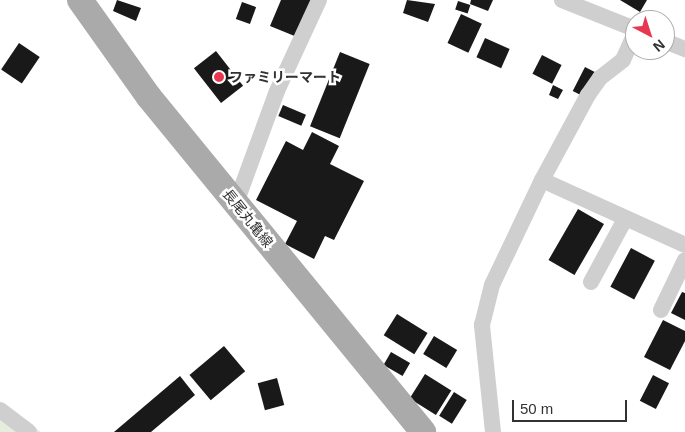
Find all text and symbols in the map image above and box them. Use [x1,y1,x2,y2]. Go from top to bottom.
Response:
north arrow [625,10,675,60]
text: N [650,36,668,55]
place label: ファミリーマート [229,69,341,85]
marker: ファミリーマート [213,71,225,83]
street label: 長尾丸亀線 [219,186,277,250]
scale bar [515,390,630,422]
text: 50 m [520,400,553,417]

